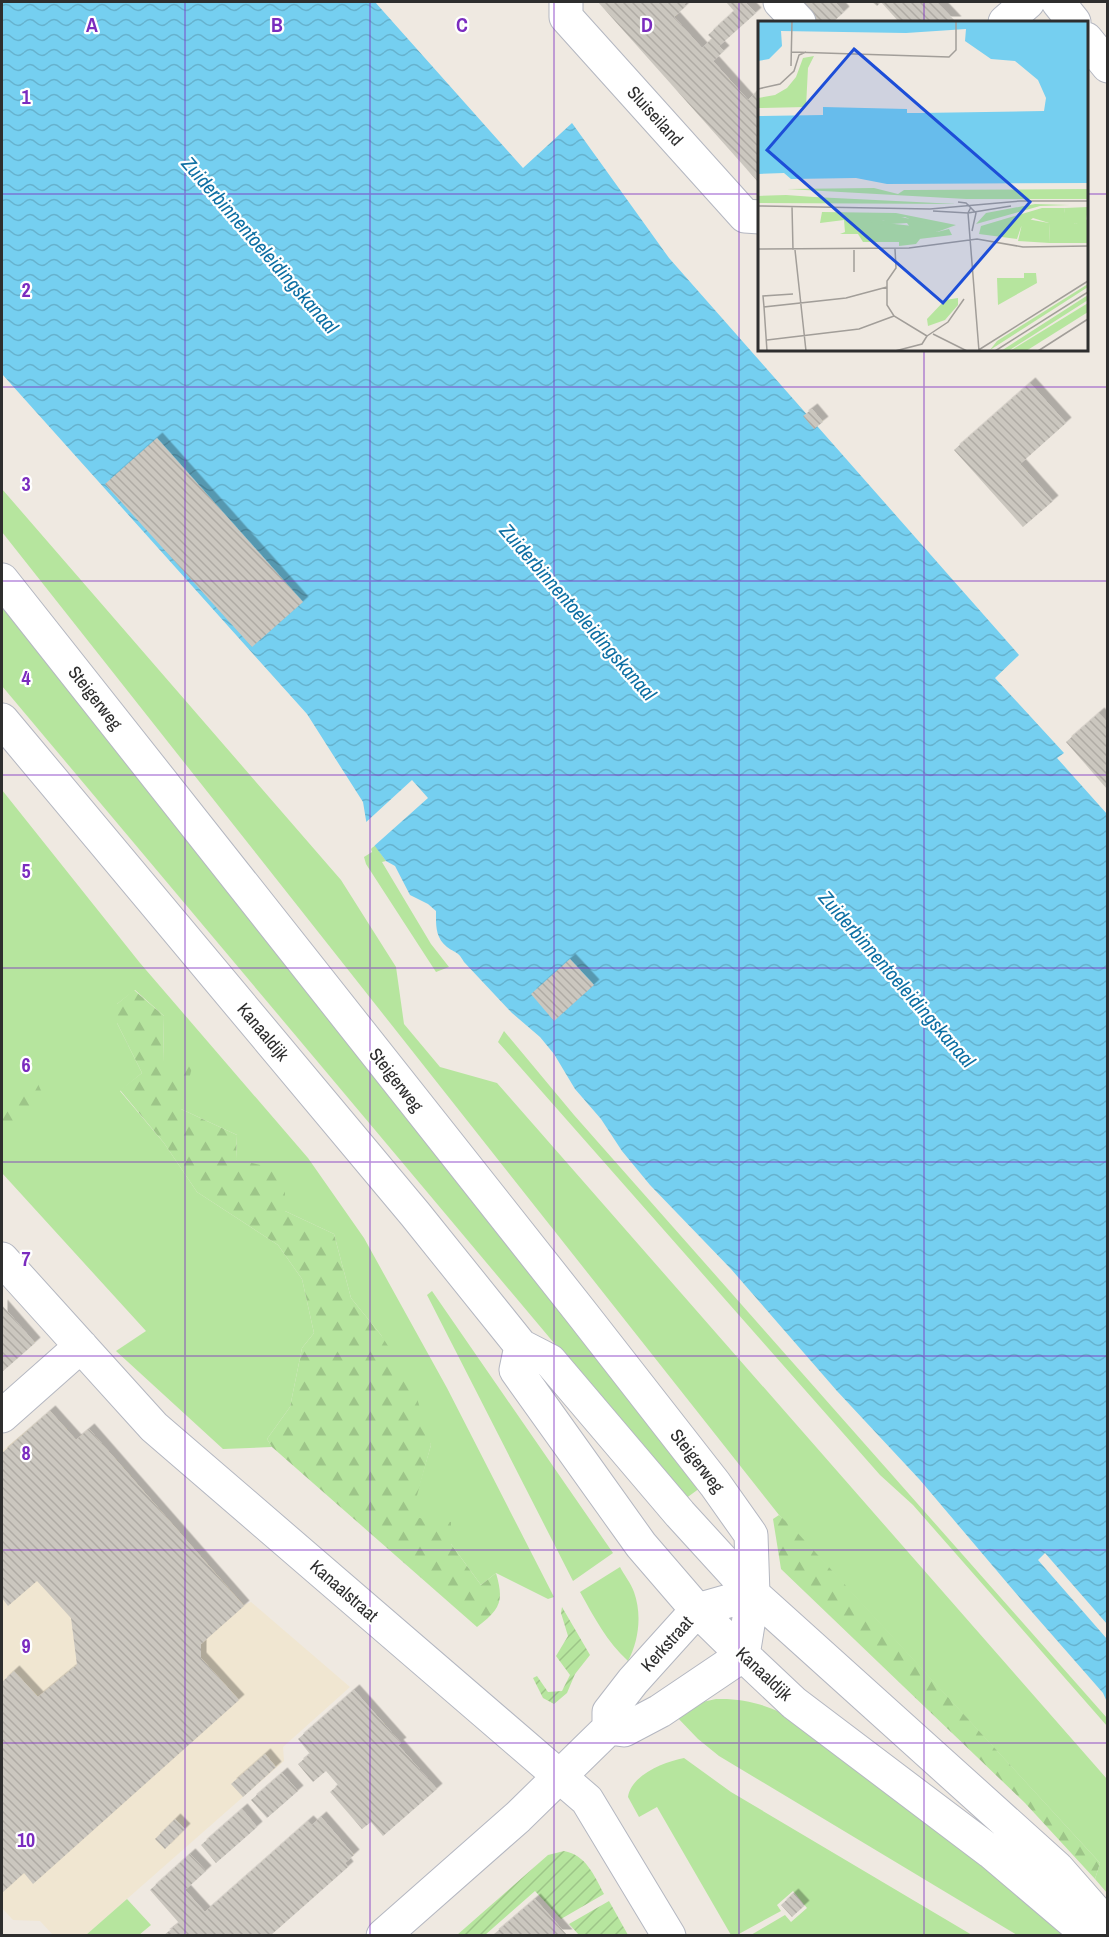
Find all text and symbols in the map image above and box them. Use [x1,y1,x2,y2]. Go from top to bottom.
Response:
text: A [86,11,98,38]
text: B [271,11,283,38]
text: C [456,11,468,38]
text: D [641,11,653,38]
inset map [758,21,1088,351]
street label: Sluiseiland [622,80,689,151]
text: 1 [21,83,31,110]
water label: Zuiderbinnentoeleidingskanaal [175,150,345,339]
text: 2 [21,276,31,303]
text: 3 [21,470,31,497]
water label: Zuiderbinnentoeleidingskanaal [493,517,663,706]
street label: Steigerweg [63,661,129,735]
text: 4 [21,664,31,691]
text: 5 [21,857,31,884]
water label: Zuiderbinnentoeleidingskanaal [812,884,982,1073]
street label: Kanaaldijk [232,997,296,1067]
street label: Steigerweg [364,1043,430,1117]
text: 6 [21,1051,31,1078]
text: 7 [21,1245,31,1272]
street label: Steigerweg [665,1424,731,1498]
text: 8 [21,1439,31,1466]
street label: Kanaalstraat [305,1554,384,1627]
street label: Kerkstraat [635,1610,698,1677]
text: 9 [21,1632,31,1659]
street label: Kanaaldijk [731,1641,799,1707]
text: 10 [17,1826,35,1853]

